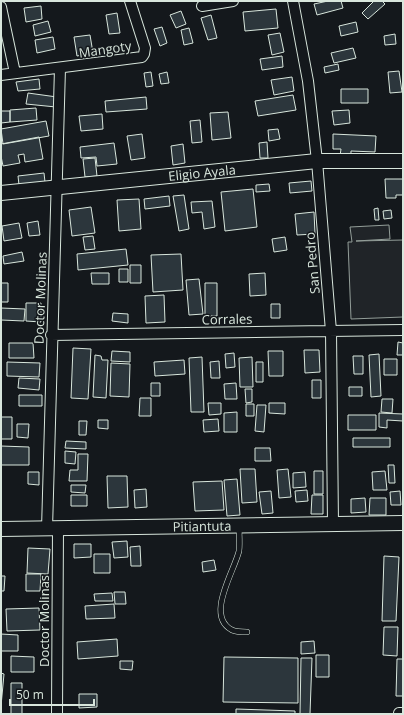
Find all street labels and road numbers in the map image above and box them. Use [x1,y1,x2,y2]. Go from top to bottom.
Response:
street label: Mangoty [78,36,133,62]
street label: Eligio Ayala [167,160,237,185]
street label: San Pedro [300,231,324,295]
street label: Doctor Molinas [29,252,51,344]
street label: Corrales [202,310,252,328]
street label: Pitiantuta [172,517,231,535]
street label: Doctor Molinas [35,575,53,667]

